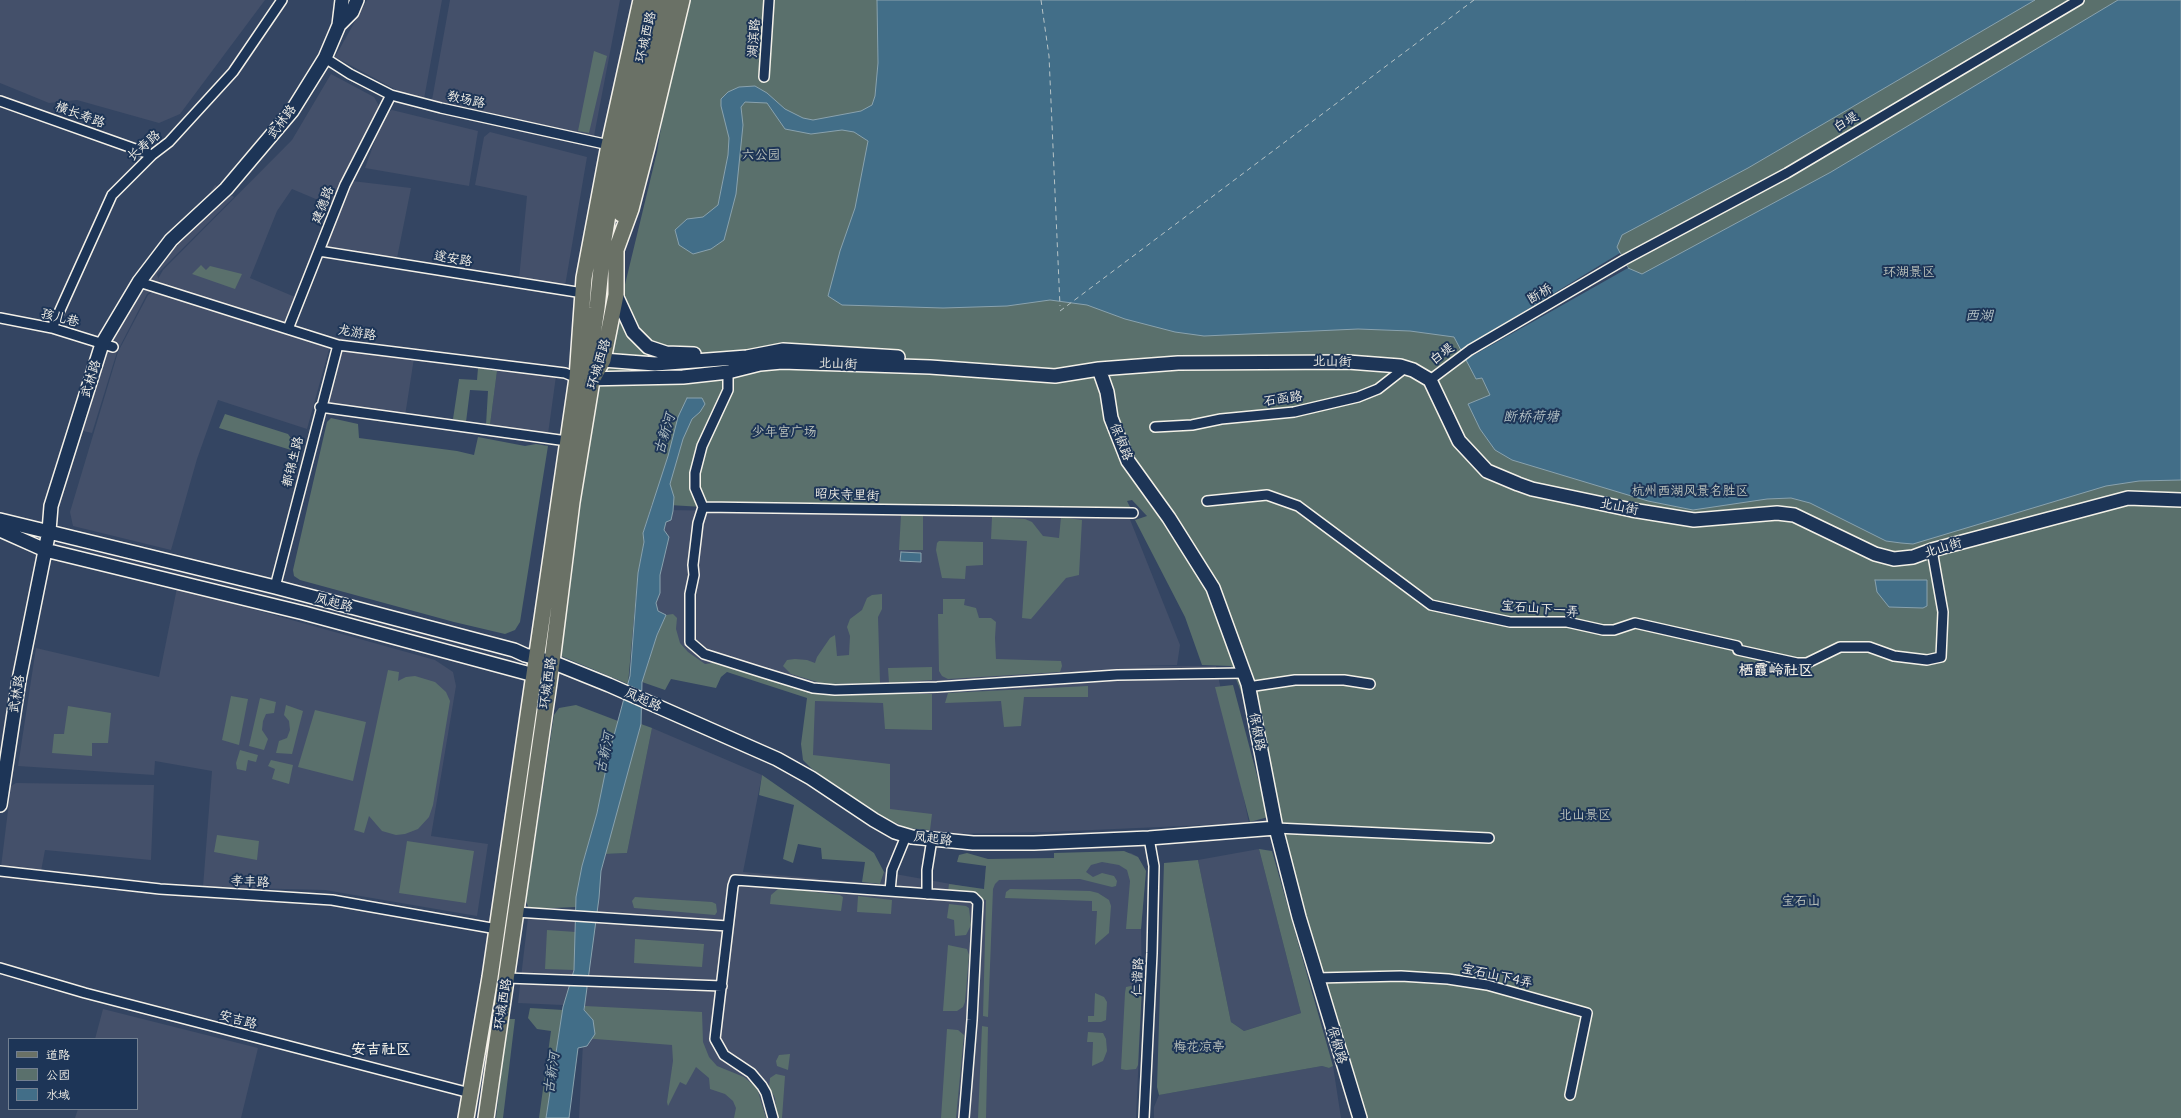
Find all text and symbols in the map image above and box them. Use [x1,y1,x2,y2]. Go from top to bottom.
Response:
street label: 环城西路 [633,10,659,64]
street label: 湖滨路 [745,18,763,58]
street label: 教场路 [445,88,487,112]
street label: 横长寿路 [53,99,107,131]
street label: 武林路 [264,102,300,142]
street label: 白堤 [1831,109,1861,135]
street label: 长寿路 [124,127,164,165]
park label: 六公园 [742,147,780,163]
street label: 建德路 [308,184,338,226]
street label: 遂安路 [433,248,473,270]
park label: 环湖景区 [1883,264,1935,280]
street label: 断桥 [1525,281,1555,307]
street label: 孩儿巷 [39,306,81,330]
water label: 西湖 [1965,308,1993,324]
street label: 龙游路 [337,322,377,344]
street label: 环城西路 [584,337,614,391]
street label: 白堤 [1427,340,1457,368]
street label: 北山街 [1312,354,1352,370]
street label: 北山街 [818,356,858,372]
street label: 武林路 [78,358,104,400]
street label: 石函路 [1263,389,1303,409]
water label: 断桥荷塘 [1503,409,1559,425]
water label: 古新河 [651,411,679,457]
street label: 保俶路 [1106,421,1136,463]
park label: 少年宫广场 [752,424,816,440]
street label: 都锦生路 [279,435,307,489]
park label: 杭州西湖风景名胜区 [1632,483,1748,499]
street label: 昭庆寺里街 [814,486,880,504]
street label: 北山街 [1598,496,1640,518]
street label: 北山街 [1922,535,1964,561]
street label: 凤起路 [313,590,355,616]
street label: 宝石山下一弄 [1500,598,1580,620]
street label: 环城西路 [537,656,559,710]
district label: 栖霞岭社区 [1739,662,1813,680]
street label: 武林路 [6,674,28,714]
street label: 凤起路 [622,685,664,715]
street label: 保俶路 [1246,711,1268,753]
water label: 古新河 [592,731,618,775]
park label: 北山景区 [1559,807,1611,823]
street label: 凤起路 [913,829,953,849]
street label: 孝丰路 [230,873,270,891]
park label: 宝石山 [1782,893,1820,909]
street label: 仁谐路 [1129,957,1147,997]
street label: 宝石山下4弄 [1460,961,1534,991]
street label: 环城西路 [491,977,515,1031]
street label: 安吉路 [217,1007,259,1033]
street label: 保俶路 [1324,1024,1350,1066]
legend [8,1038,138,1110]
park label: 梅花凉亭 [1173,1039,1225,1055]
district label: 安吉社区 [351,1041,411,1059]
text: 道路 [46,1047,70,1062]
water label: 古新河 [541,1051,563,1095]
text: 公园 [46,1067,70,1082]
text: 水域 [46,1087,70,1102]

